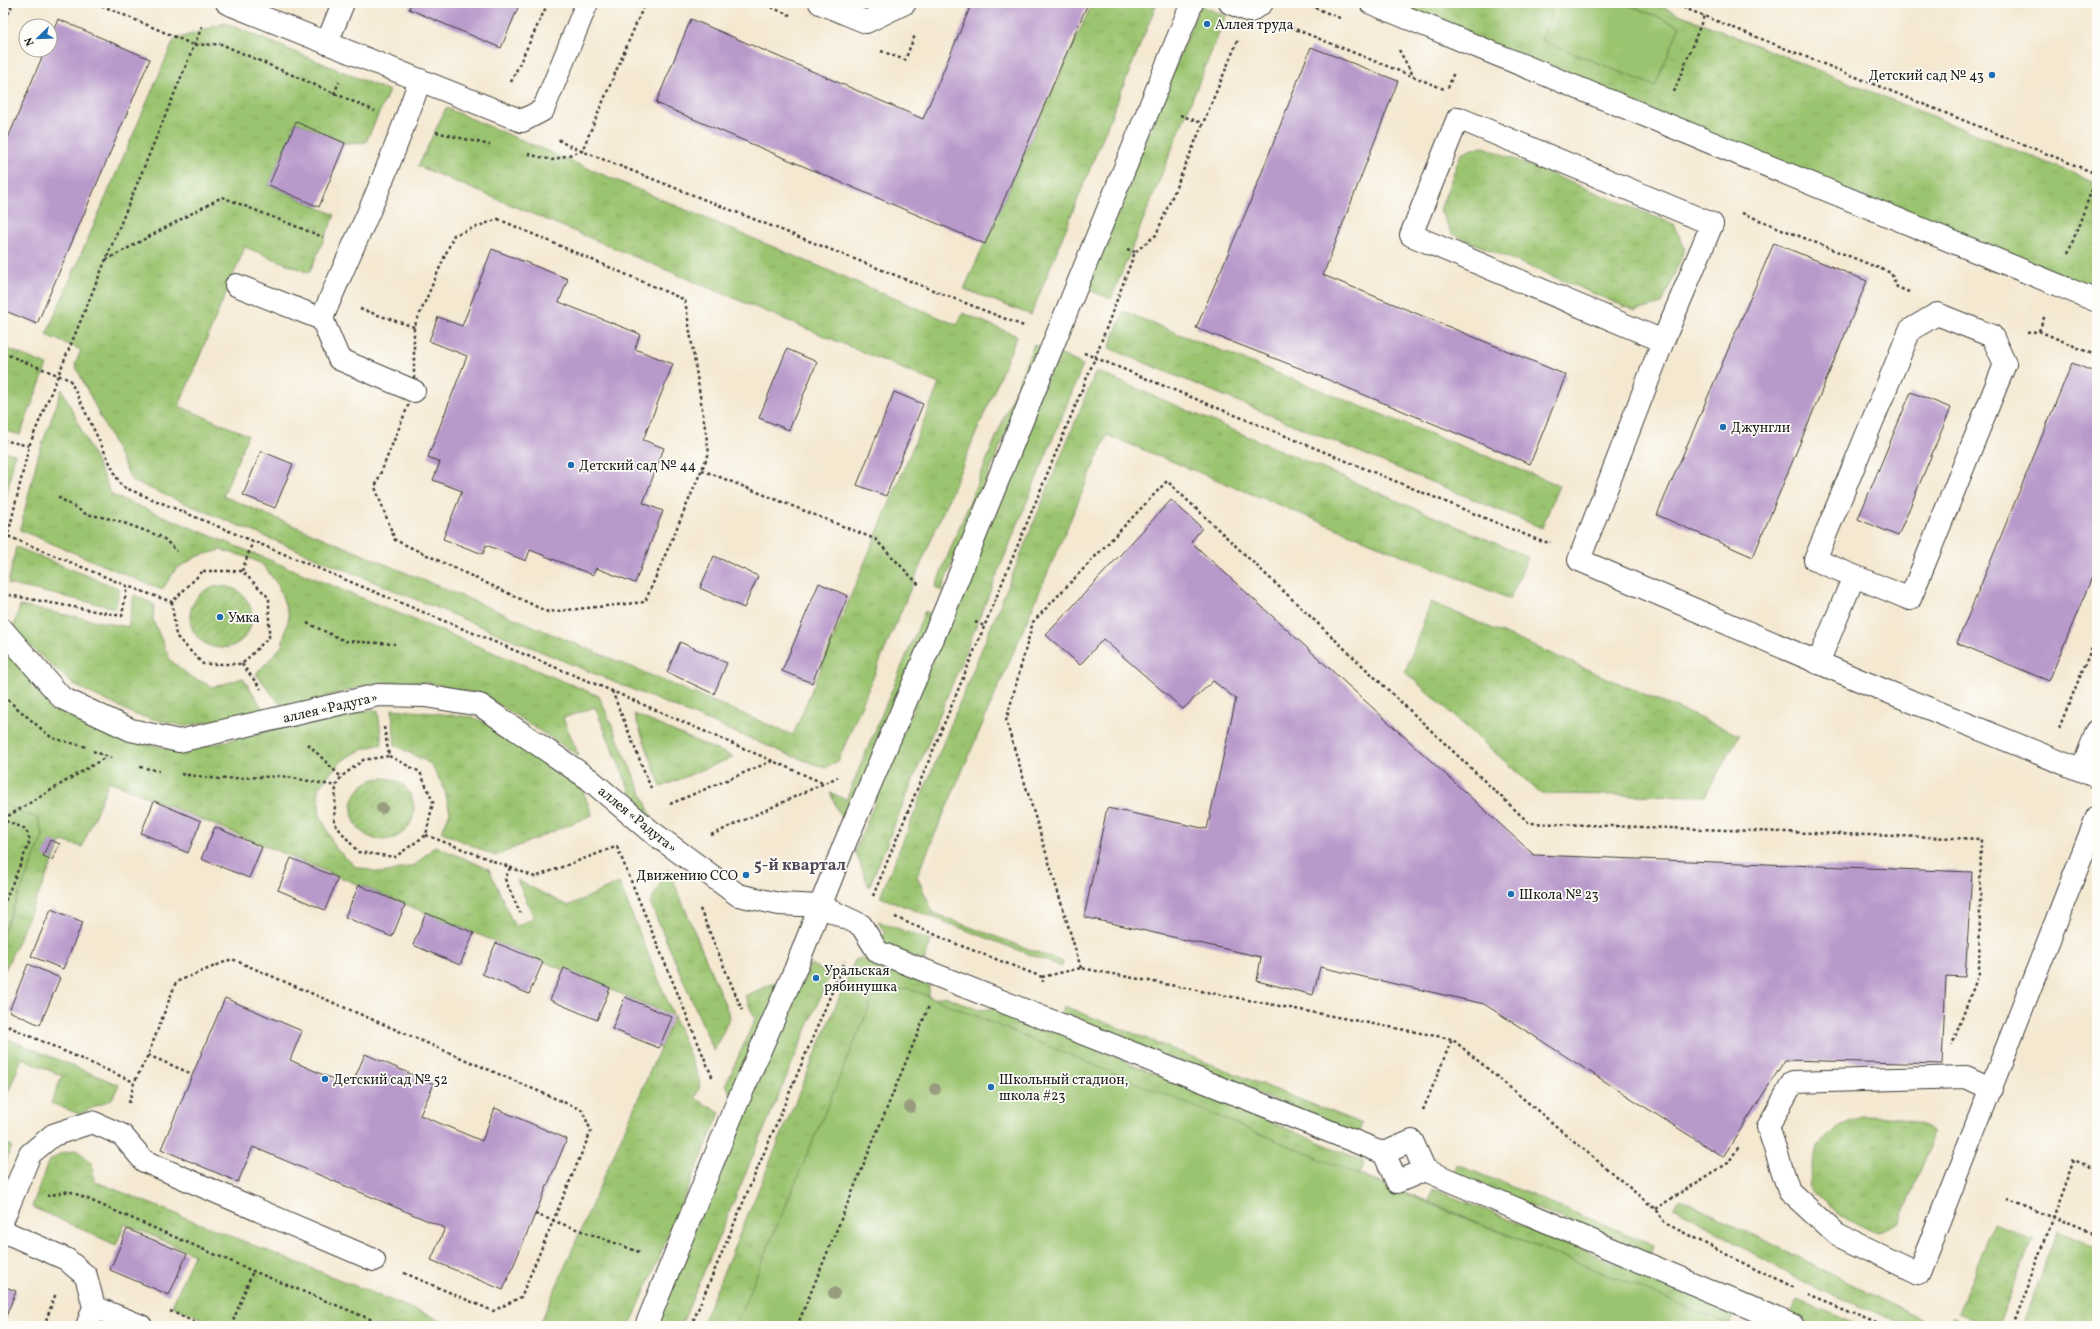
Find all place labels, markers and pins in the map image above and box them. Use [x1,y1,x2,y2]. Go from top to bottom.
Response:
place label: Аллея труда [1215,16,1293,35]
marker: Аллея труда [1202,19,1212,29]
place label: Детский сад № 43 [1869,67,1984,86]
marker: Детский сад № 43 [1987,70,1997,80]
place label: Джунгли [1731,419,1791,438]
marker: Джунгли [1718,422,1728,432]
place label: Детский сад № 44 [579,457,696,476]
marker: Детский сад № 44 [566,460,576,470]
place label: Умка [228,609,260,628]
marker: Умка [215,612,225,622]
place label: Движению ССО [636,867,738,886]
marker: Движению ССО [741,870,751,880]
place label: Школа № 23 [1519,886,1599,905]
marker: Школа № 23 [1506,889,1516,899]
place label: Уральская рябинушка [824,962,897,997]
marker: Уральская рябинушка [811,973,821,983]
place label: Детский сад № 52 [333,1071,448,1090]
place label: Школьный стадион, школа #23 [999,1071,1128,1106]
marker: Детский сад № 52 [320,1074,330,1084]
marker: Школьный стадион, школа #23 [986,1082,996,1092]

